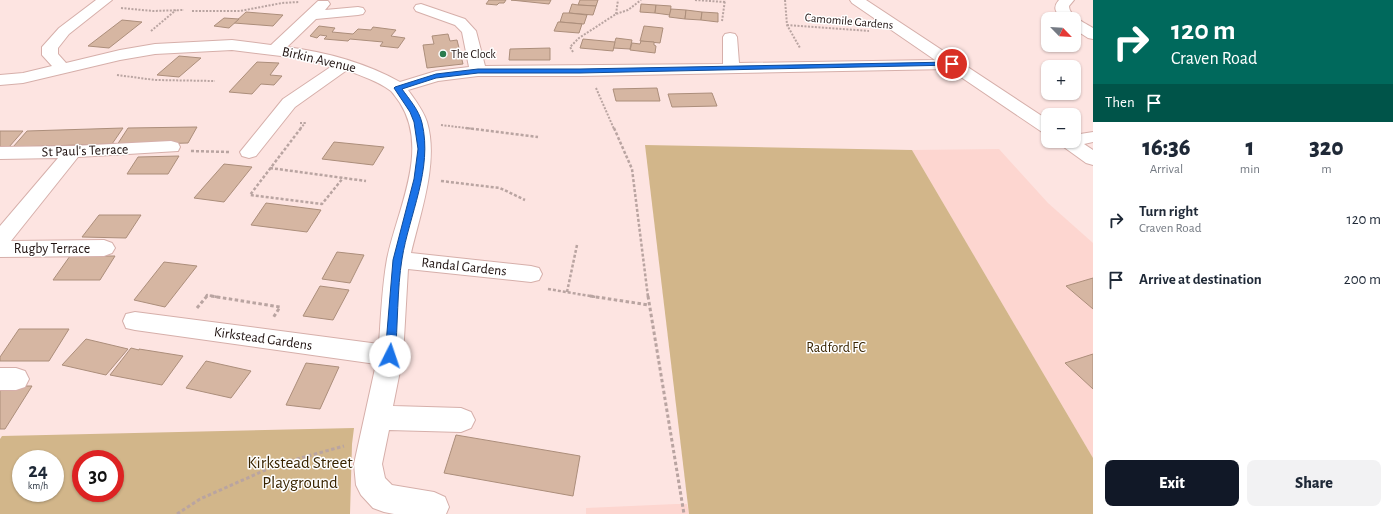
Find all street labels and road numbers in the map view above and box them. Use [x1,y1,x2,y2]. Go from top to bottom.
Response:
street label: Camomile Gardens [804,11,894,31]
street label: Birkin Avenue [281,45,357,75]
street label: St Paul's Terrace [41,142,129,160]
street label: Rugby Terrace [14,242,90,256]
street label: Randal Gardens [421,256,507,278]
street label: Kirkstead Gardens [213,325,313,353]

